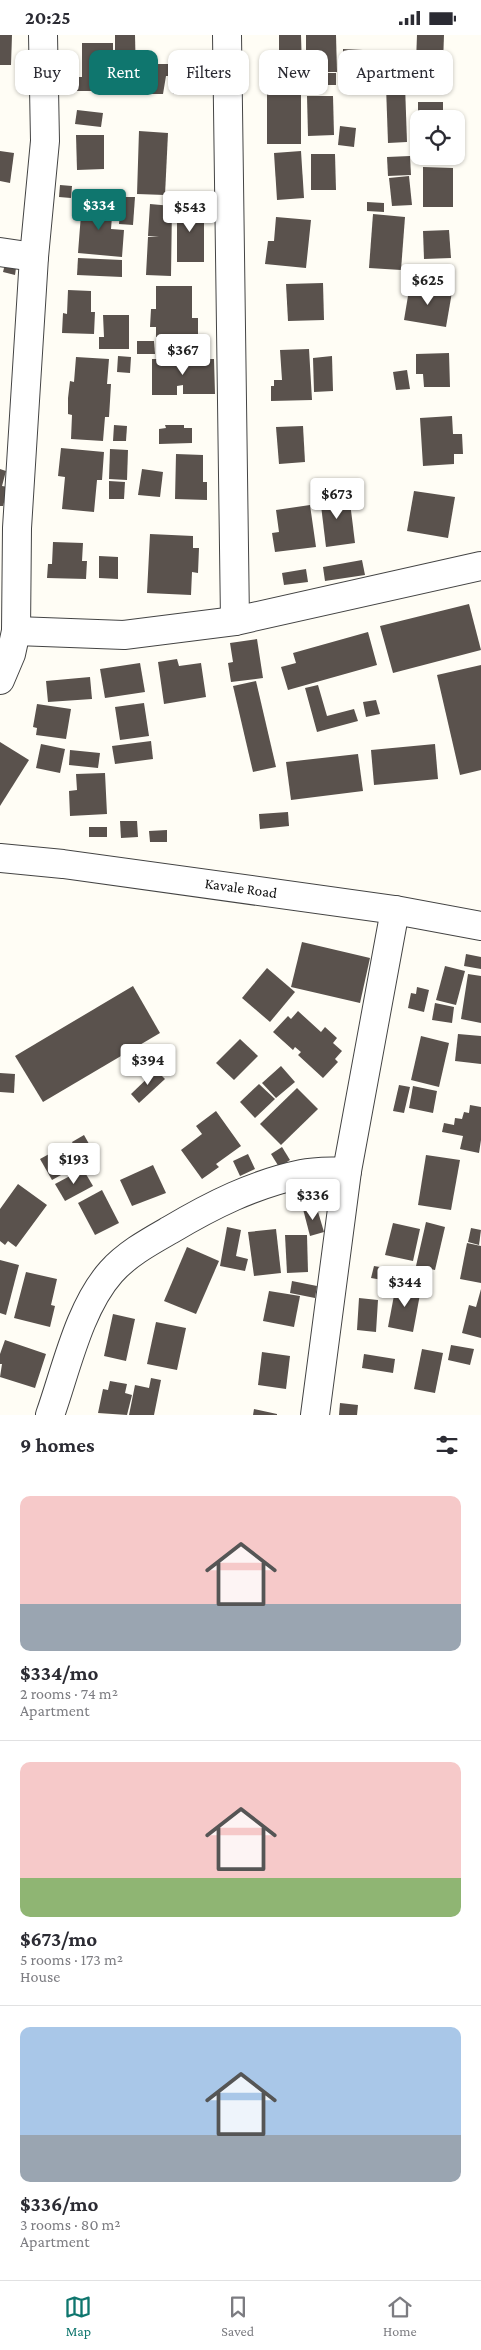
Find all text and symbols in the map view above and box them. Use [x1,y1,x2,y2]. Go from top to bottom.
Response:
text: 20:25 [25,7,71,28]
chip: Buy [15,50,79,95]
chip: Rent [89,50,158,95]
chip: Filters [168,50,249,95]
chip: New [259,50,328,95]
chip: Apartment [338,50,453,95]
map controls [410,110,465,165]
button: locate [410,110,465,165]
pin: $334 [69,189,129,231]
pin: $543 [160,191,220,233]
text: $334 [83,196,115,213]
text: $543 [174,198,206,215]
pin: $625 [398,263,458,306]
text: $625 [412,271,444,288]
pin: $367 [153,333,213,376]
text: $367 [167,341,199,358]
pin: $673 [307,477,367,520]
text: $673 [321,485,353,502]
street label: Kavale Road [204,875,278,901]
pin: $394 [118,1043,178,1086]
text: $394 [132,1051,164,1068]
pin: $193 [44,1143,104,1185]
text: $193 [59,1150,89,1167]
pin: $336 [283,1179,343,1221]
text: $336 [297,1186,329,1203]
pin: $344 [375,1265,435,1308]
text: $344 [388,1273,422,1290]
icon: filters [433,1431,461,1459]
text: 9 homes [20,1433,95,1457]
icon: home [196,1529,286,1619]
text: $334/mo [20,1661,98,1685]
text: 2 rooms · 74 m² [20,1685,118,1702]
text: Apartment [20,1702,90,1719]
icon: home [196,1794,286,1884]
text: $673/mo [20,1927,97,1951]
text: 5 rooms · 173 m² [20,1951,123,1968]
text: House [20,1968,60,1985]
icon: home [196,2059,286,2149]
text: $336/mo [20,2192,98,2216]
text: 3 rooms · 80 m² [20,2216,121,2233]
text: Apartment [20,2233,90,2250]
tab: Map [64,2293,92,2339]
tab: Saved [221,2293,254,2339]
tab: Home [383,2293,417,2339]

